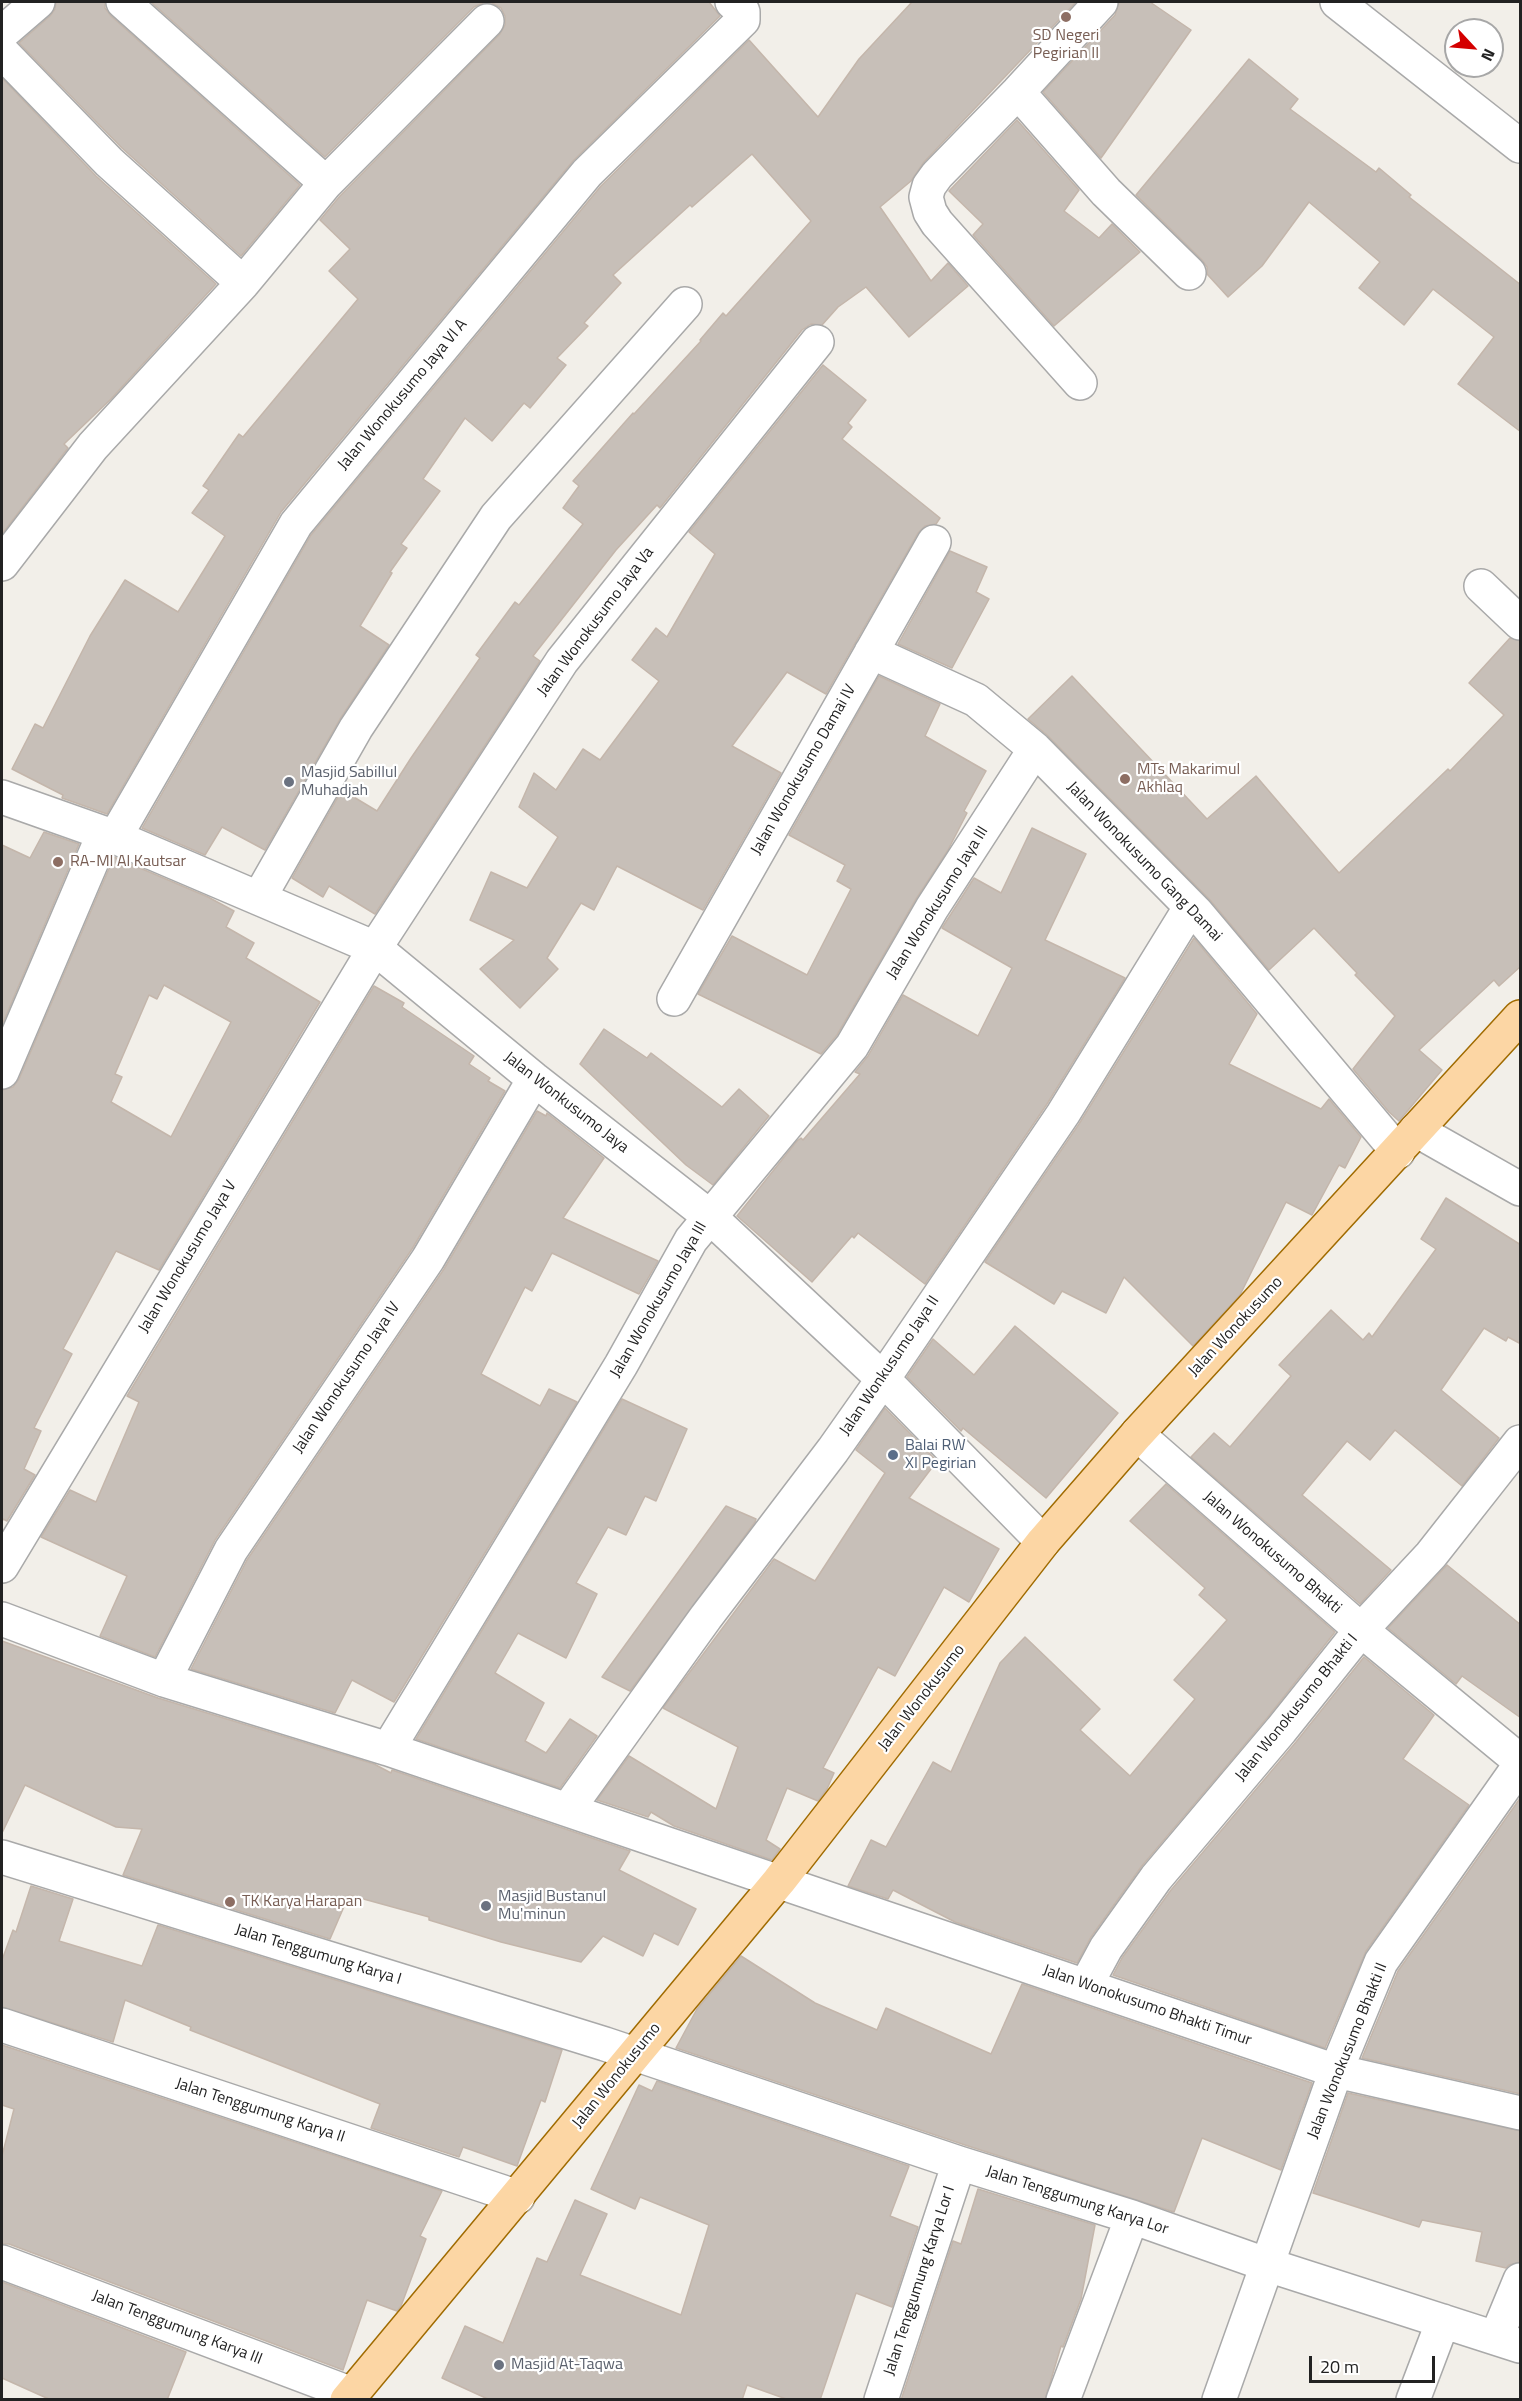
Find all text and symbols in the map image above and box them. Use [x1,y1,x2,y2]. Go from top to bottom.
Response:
marker: SD Negeri Pegirian II [1059,10,1073,24]
north arrow [1444,18,1504,78]
place label: SD Negeri Pegirian II [1033,26,1099,64]
text: N [1475,45,1502,65]
street label: Jalan Wonokusumo Jaya VI A [334,316,472,474]
street label: Jalan Wonokusumo Jaya Va [534,544,658,700]
street label: Jalan Wonokusumo Damai IV [747,682,861,858]
place label: MTs Makarimul Akhlaq [1137,760,1240,798]
place label: Masjid Sabillul Muhadjah [301,763,397,801]
marker: MTs Makarimul Akhlaq [1118,772,1132,786]
marker: Masjid Sabillul Muhadjah [282,775,296,789]
street label: Jalan Wonokusumo Gang Damai [1063,778,1225,946]
street label: Jalan Wonokusumo Jaya III [883,823,993,983]
place label: RA-MI Al Kautsar [70,852,186,872]
marker: RA-MI Al Kautsar [51,855,65,869]
street label: Jalan Wonkusumo Jaya [500,1048,632,1158]
street label: Jalan Wonokusumo Jaya V [135,1177,241,1337]
street label: Jalan Wonokusumo Jaya III [607,1219,711,1381]
street label: Jalan Wonokusumo [1185,1273,1287,1381]
street label: Jalan Wonkusumo Jaya II [836,1293,944,1439]
street label: Jalan Wonokusumo Jaya IV [289,1299,405,1457]
place label: Balai RW XI Pegirian [905,1436,976,1474]
marker: Balai RW XI Pegirian [886,1448,900,1462]
street label: Jalan Wonokusumo Bhakti [1199,1488,1345,1618]
street label: Jalan Wonokusumo Bhakti I [1232,1630,1362,1786]
street label: Jalan Wonokusumo [875,1641,969,1755]
place label: Masjid Bustanul Mu'minun [498,1887,606,1925]
place label: TK Karya Harapan [242,1892,362,1912]
marker: TK Karya Harapan [223,1895,237,1909]
marker: Masjid Bustanul Mu'minun [479,1899,493,1913]
street label: Jalan Tenggumung Karya I [232,1921,404,1989]
street label: Jalan Wonokusumo Bhakti II [1304,1960,1392,2142]
street label: Jalan Wonokusumo Bhakti Timur [1040,1961,1254,2051]
street label: Jalan Wonokusumo [569,2020,665,2132]
street label: Jalan Tenggumung Karya II [173,2075,347,2147]
street label: Jalan Tenggumung Karya Lor [983,2162,1171,2240]
street label: Jalan Tenggumung Karya Lor I [880,2184,960,2378]
street label: Jalan Tenggumung Karya III [89,2287,265,2369]
scale bar [1312,2344,1438,2382]
text: 20 m [1320,2353,1359,2380]
place label: Masjid At-Taqwa [511,2355,623,2375]
marker: Masjid At-Taqwa [492,2358,506,2372]

